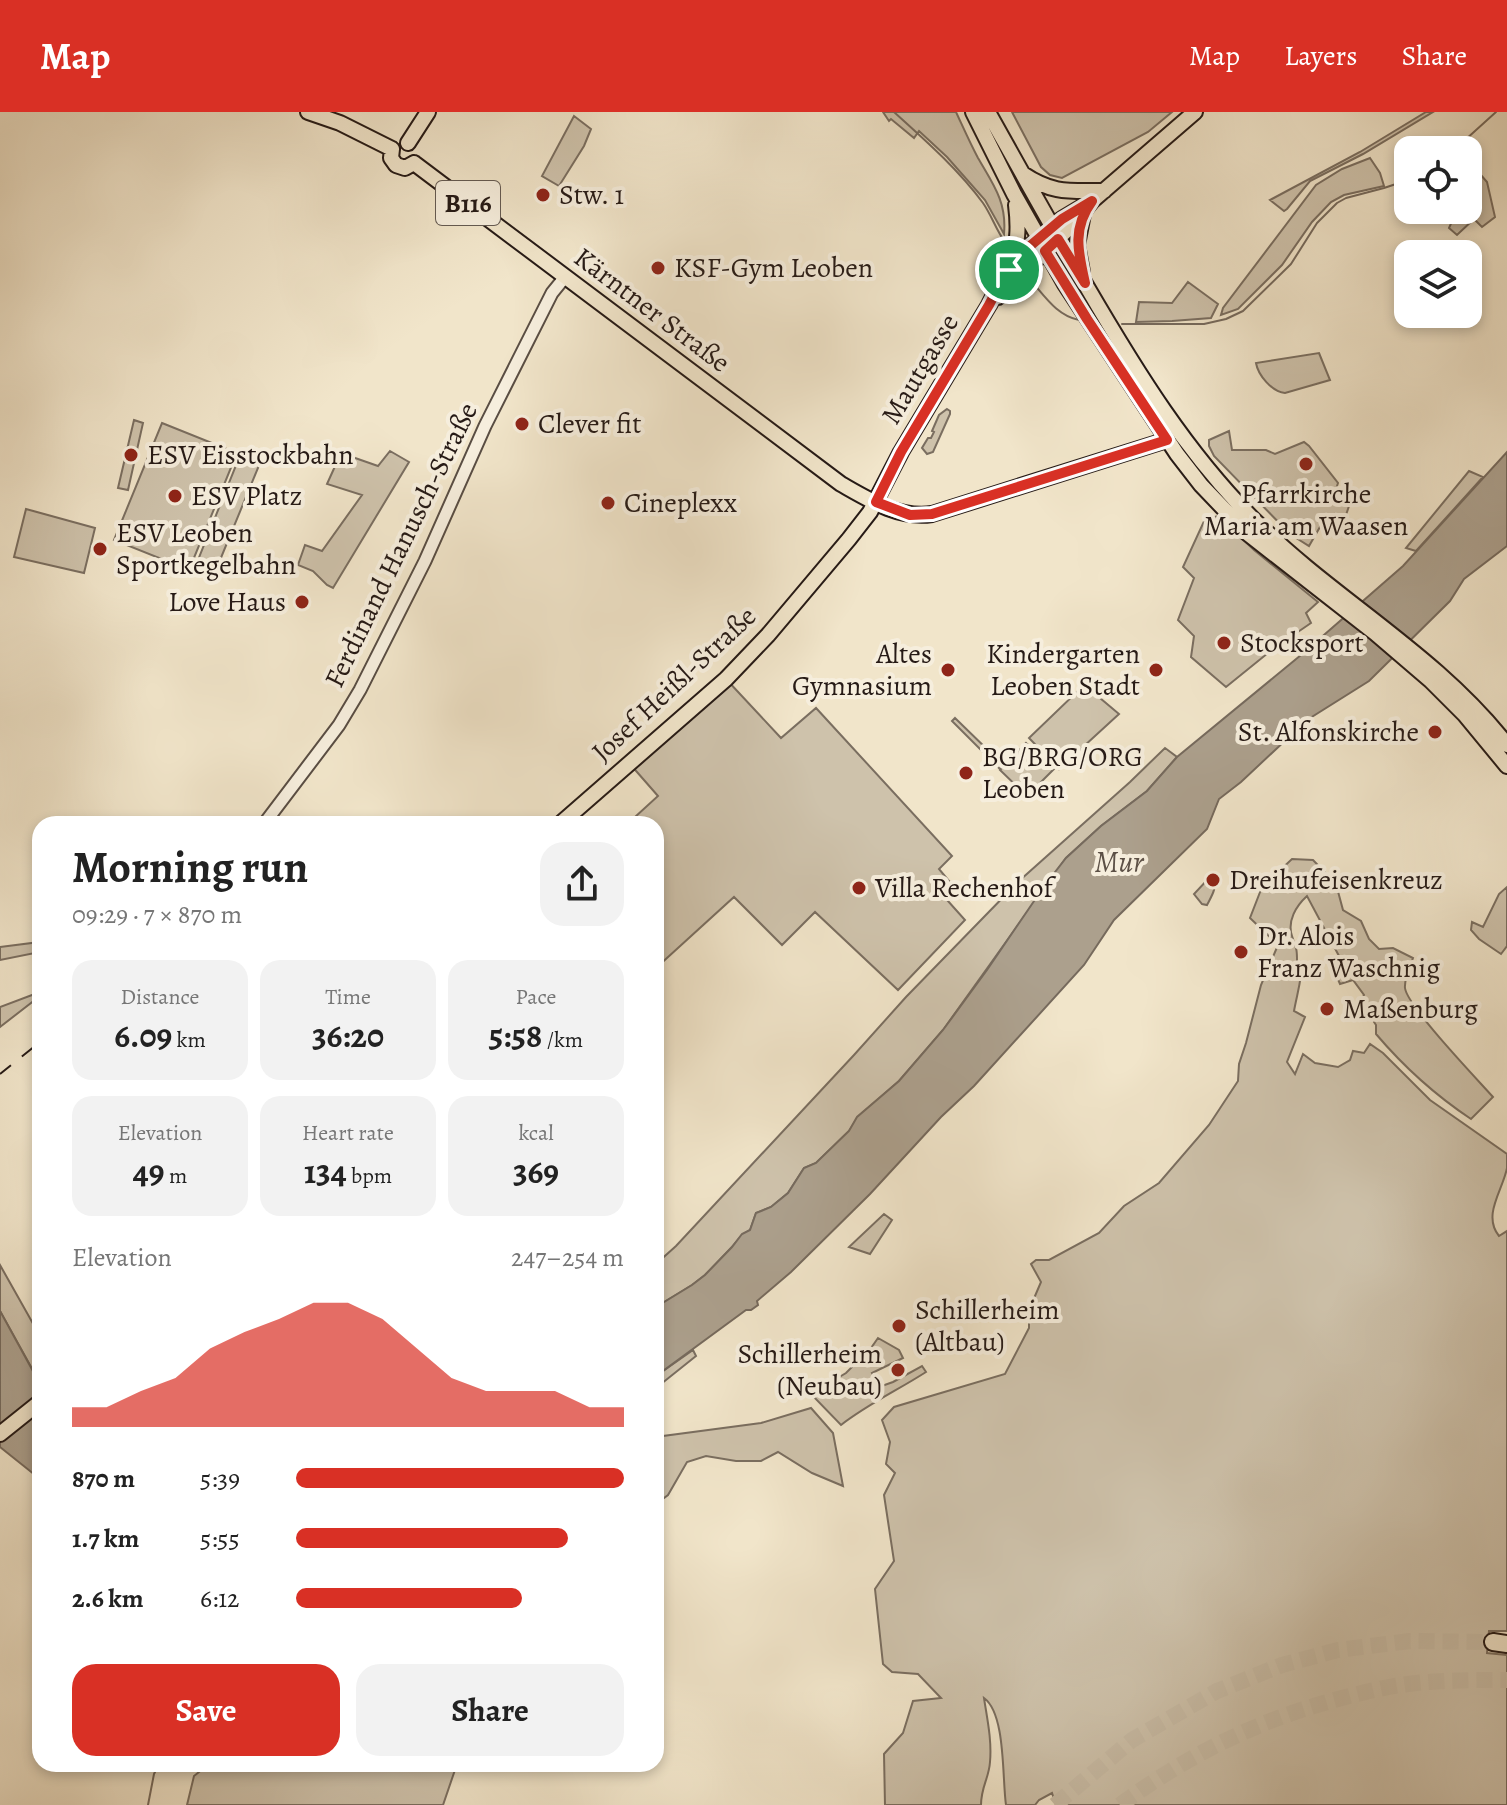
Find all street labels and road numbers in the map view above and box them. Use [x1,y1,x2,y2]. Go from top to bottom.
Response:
road number: B116 [436,181,500,225]
street label: Kärntner Straße [566,239,738,381]
street label: Mautgasse [872,307,968,431]
street label: Ferdinand Hanusch-Straße [315,396,487,694]
street label: Josef Heißl-Straße [583,598,765,770]

